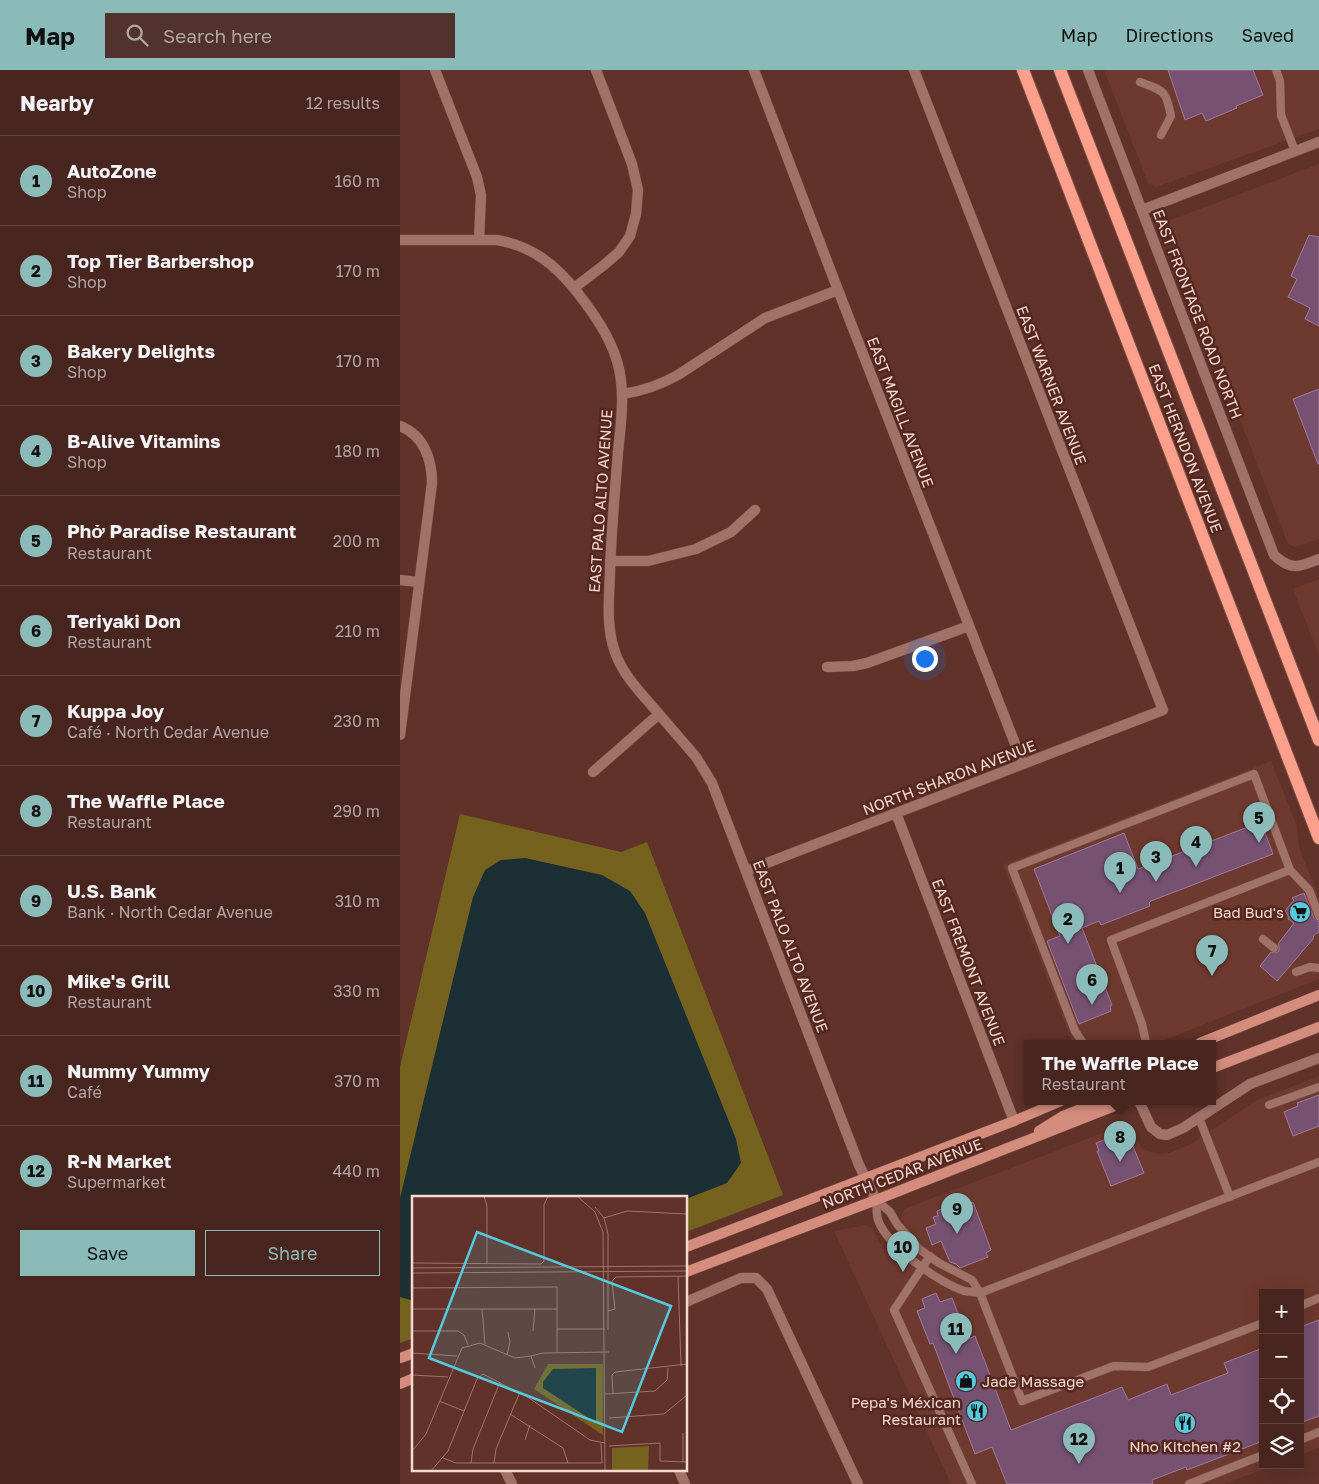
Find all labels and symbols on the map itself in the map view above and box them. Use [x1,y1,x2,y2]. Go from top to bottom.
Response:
street label: EAST FRONTAGE ROAD NORTH [1150,207,1246,421]
street label: EAST WARNER AVENUE [1013,303,1091,467]
street label: EAST MAGILL AVENUE [864,334,938,490]
street label: EAST HERNDON AVENUE [1145,361,1227,535]
street label: EAST PALO ALTO AVENUE [585,409,615,593]
your location [912,646,938,672]
street label: NORTH SHARON AVENUE [860,736,1038,818]
pin: 5 [1243,802,1275,843]
pin: 4 [1180,826,1212,867]
pin: 3 [1140,841,1172,882]
pin: 1 [1104,852,1136,893]
street label: EAST PALO ALTO AVENUE [750,857,832,1035]
street label: EAST FREMONT AVENUE [929,876,1009,1048]
supermarket icon: Bad Bud's [1288,900,1312,924]
pin: 2 [1052,903,1084,944]
place label: Bad Bud's [1213,903,1284,921]
pin: 7 [1196,935,1228,976]
pin: 6 [1076,964,1108,1005]
pin: 8 [1104,1121,1136,1162]
street label: NORTH CEDAR AVENUE [819,1134,985,1212]
pin: 9 [941,1193,973,1234]
inset map [412,1196,688,1472]
pin: 10 [887,1231,919,1272]
pin: 11 [940,1313,972,1354]
shop icon: Jade Massage [954,1369,978,1393]
place label: Jade Massage [982,1372,1084,1390]
place label: Pepa's Méxican Restaurant [851,1393,961,1428]
restaurant icon: Pepa's Méxican Restaurant [965,1399,989,1423]
restaurant icon: Nho Kitchen #2 [1173,1411,1197,1435]
pin: 12 [1063,1423,1095,1464]
place label: Nho Kitchen #2 [1129,1437,1241,1455]

